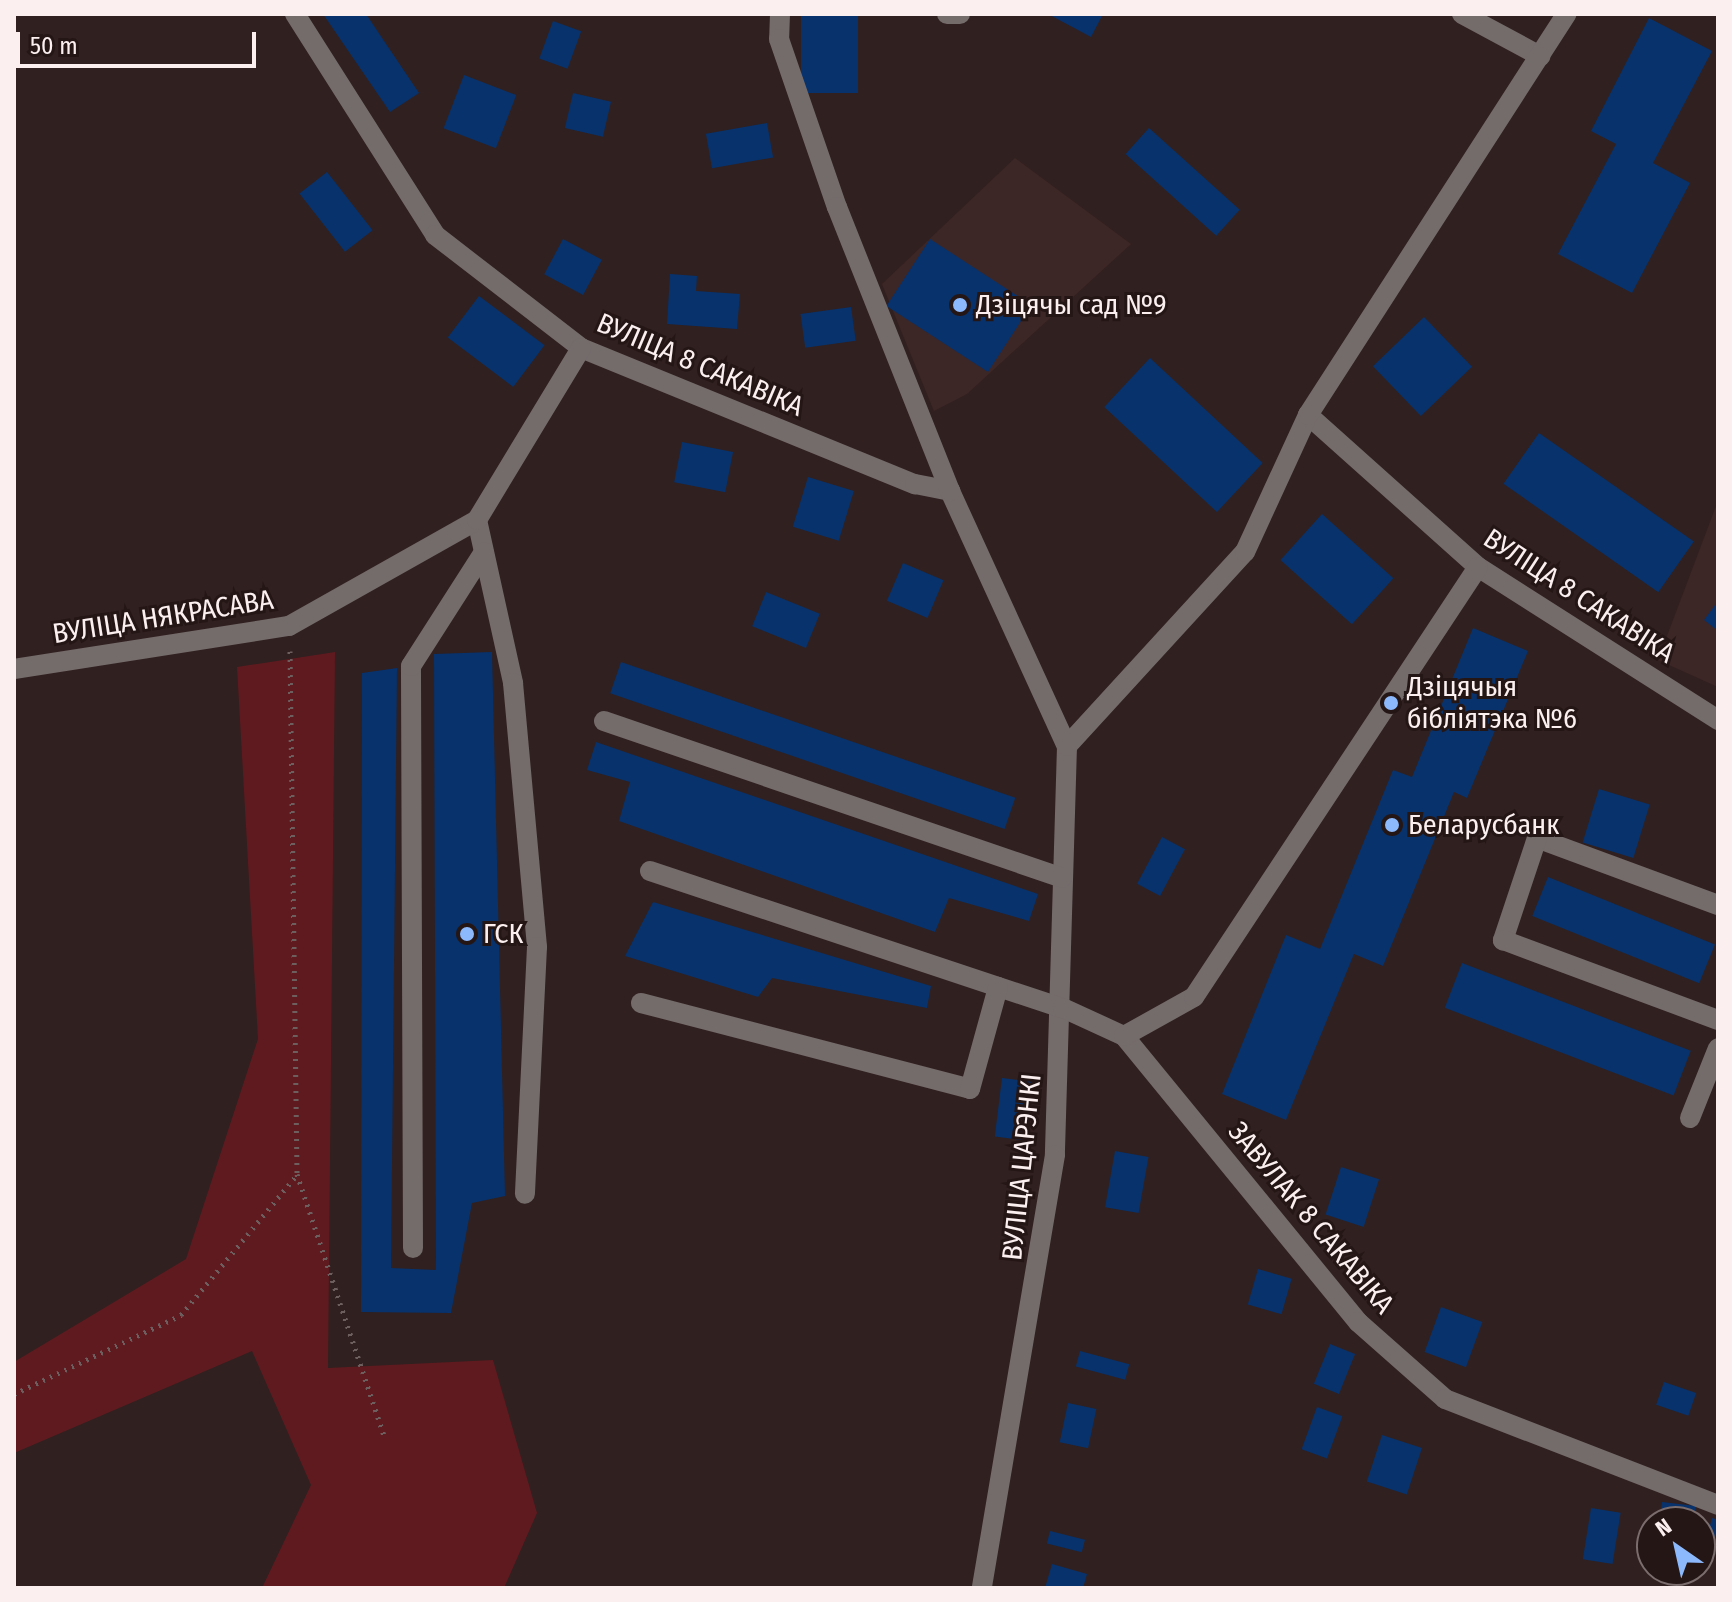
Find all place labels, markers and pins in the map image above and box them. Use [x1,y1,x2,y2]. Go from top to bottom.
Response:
place label: Дзіцячы сад №9 [976,288,1167,322]
marker: Дзіцячы сад №9 [951,296,969,314]
place label: Дзіцячыя бібліятэка №6 [1407,670,1577,736]
marker: Дзіцячыя бібліятэка №6 [1382,694,1400,712]
place label: Беларусбанк [1408,808,1559,842]
marker: Беларусбанк [1383,816,1401,834]
place label: ГСК [483,917,523,951]
marker: ГСК [458,925,476,943]

